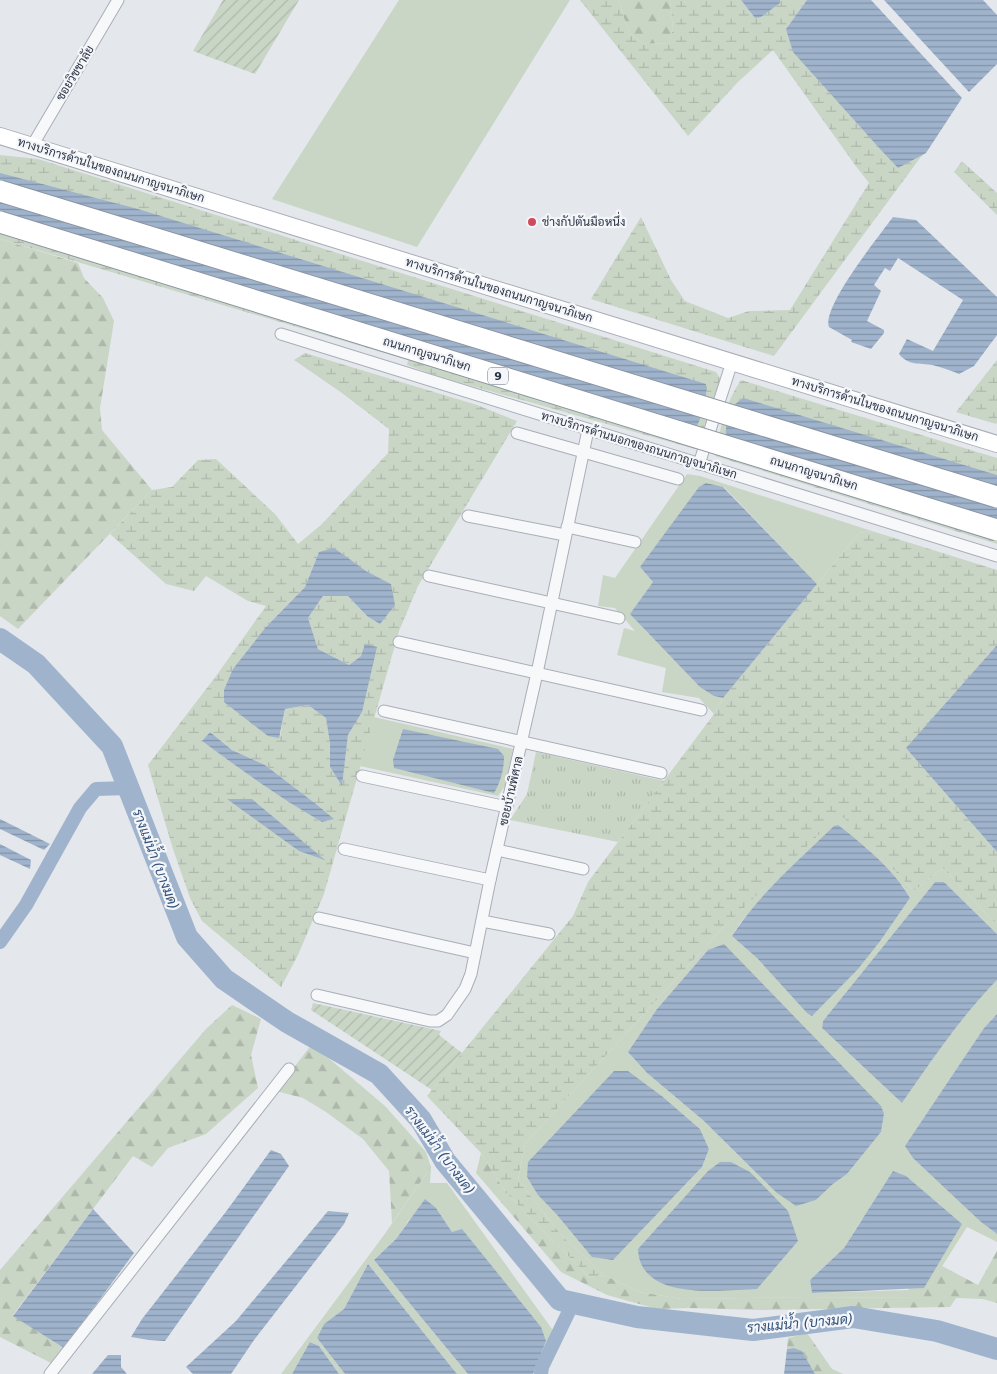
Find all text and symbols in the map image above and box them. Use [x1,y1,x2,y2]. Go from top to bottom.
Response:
street label: ซอยวิชชาลัย [53,43,97,103]
street label: ทางบริการด้านในของถนนกาญจนาภิเษก [16,134,207,205]
place label: ช่างกัปตันมือหนึ่ง [542,211,625,229]
marker: ช่างกัปตันมือหนึ่ง [526,216,538,228]
street label: ทางบริการด้านในของถนนกาญจนาภิเษก [404,254,595,325]
street label: ถนนกาญจนาภิเษก [381,334,473,374]
road number: 9 [488,368,508,384]
street label: ทางบริการด้านในของถนนกาญจนาภิเษก [790,373,981,444]
street label: ทางบริการด้านนอกของถนนกาญจนาภิเษก [539,408,739,482]
street label: ถนนกาญจนาภิเษก [768,453,860,493]
street label: ซอยบ้านพิศาล [496,755,526,827]
water label: รางแม่น้ำ (บางมด) [129,805,186,912]
water label: รางแม่น้ำ (บางมด) [401,1100,482,1197]
water label: รางแม่น้ำ (บางมด) [746,1306,854,1336]

